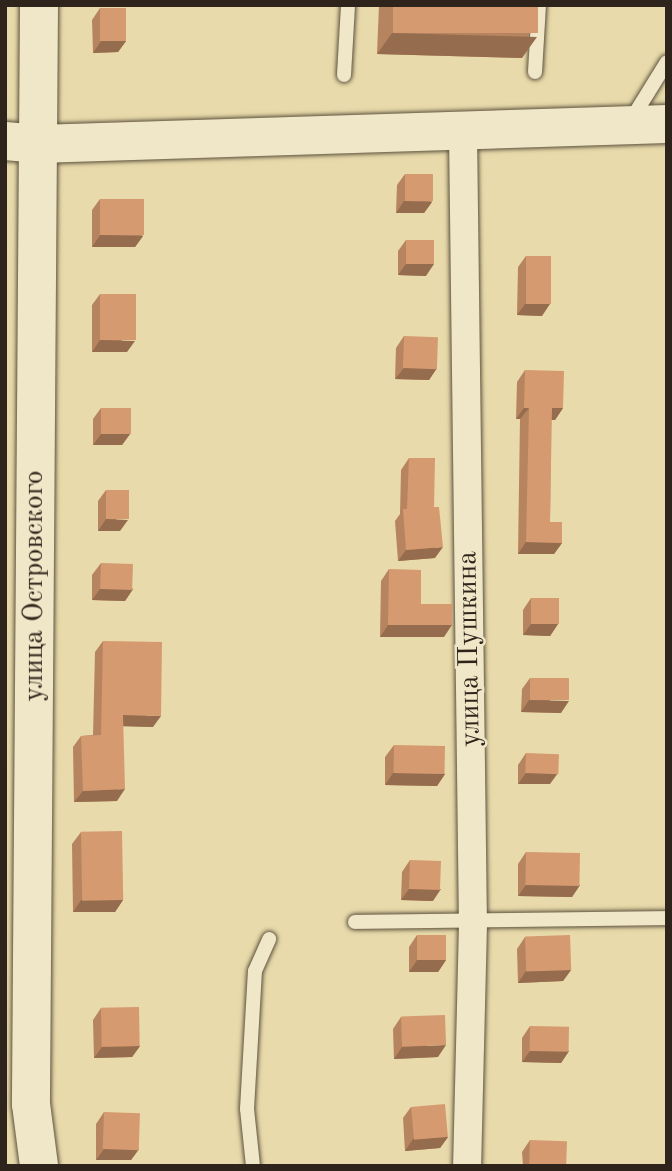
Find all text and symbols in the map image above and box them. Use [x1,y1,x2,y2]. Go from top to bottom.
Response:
street label: улица Островского [18,470,52,702]
street label: улица Пушкина [451,551,489,747]

